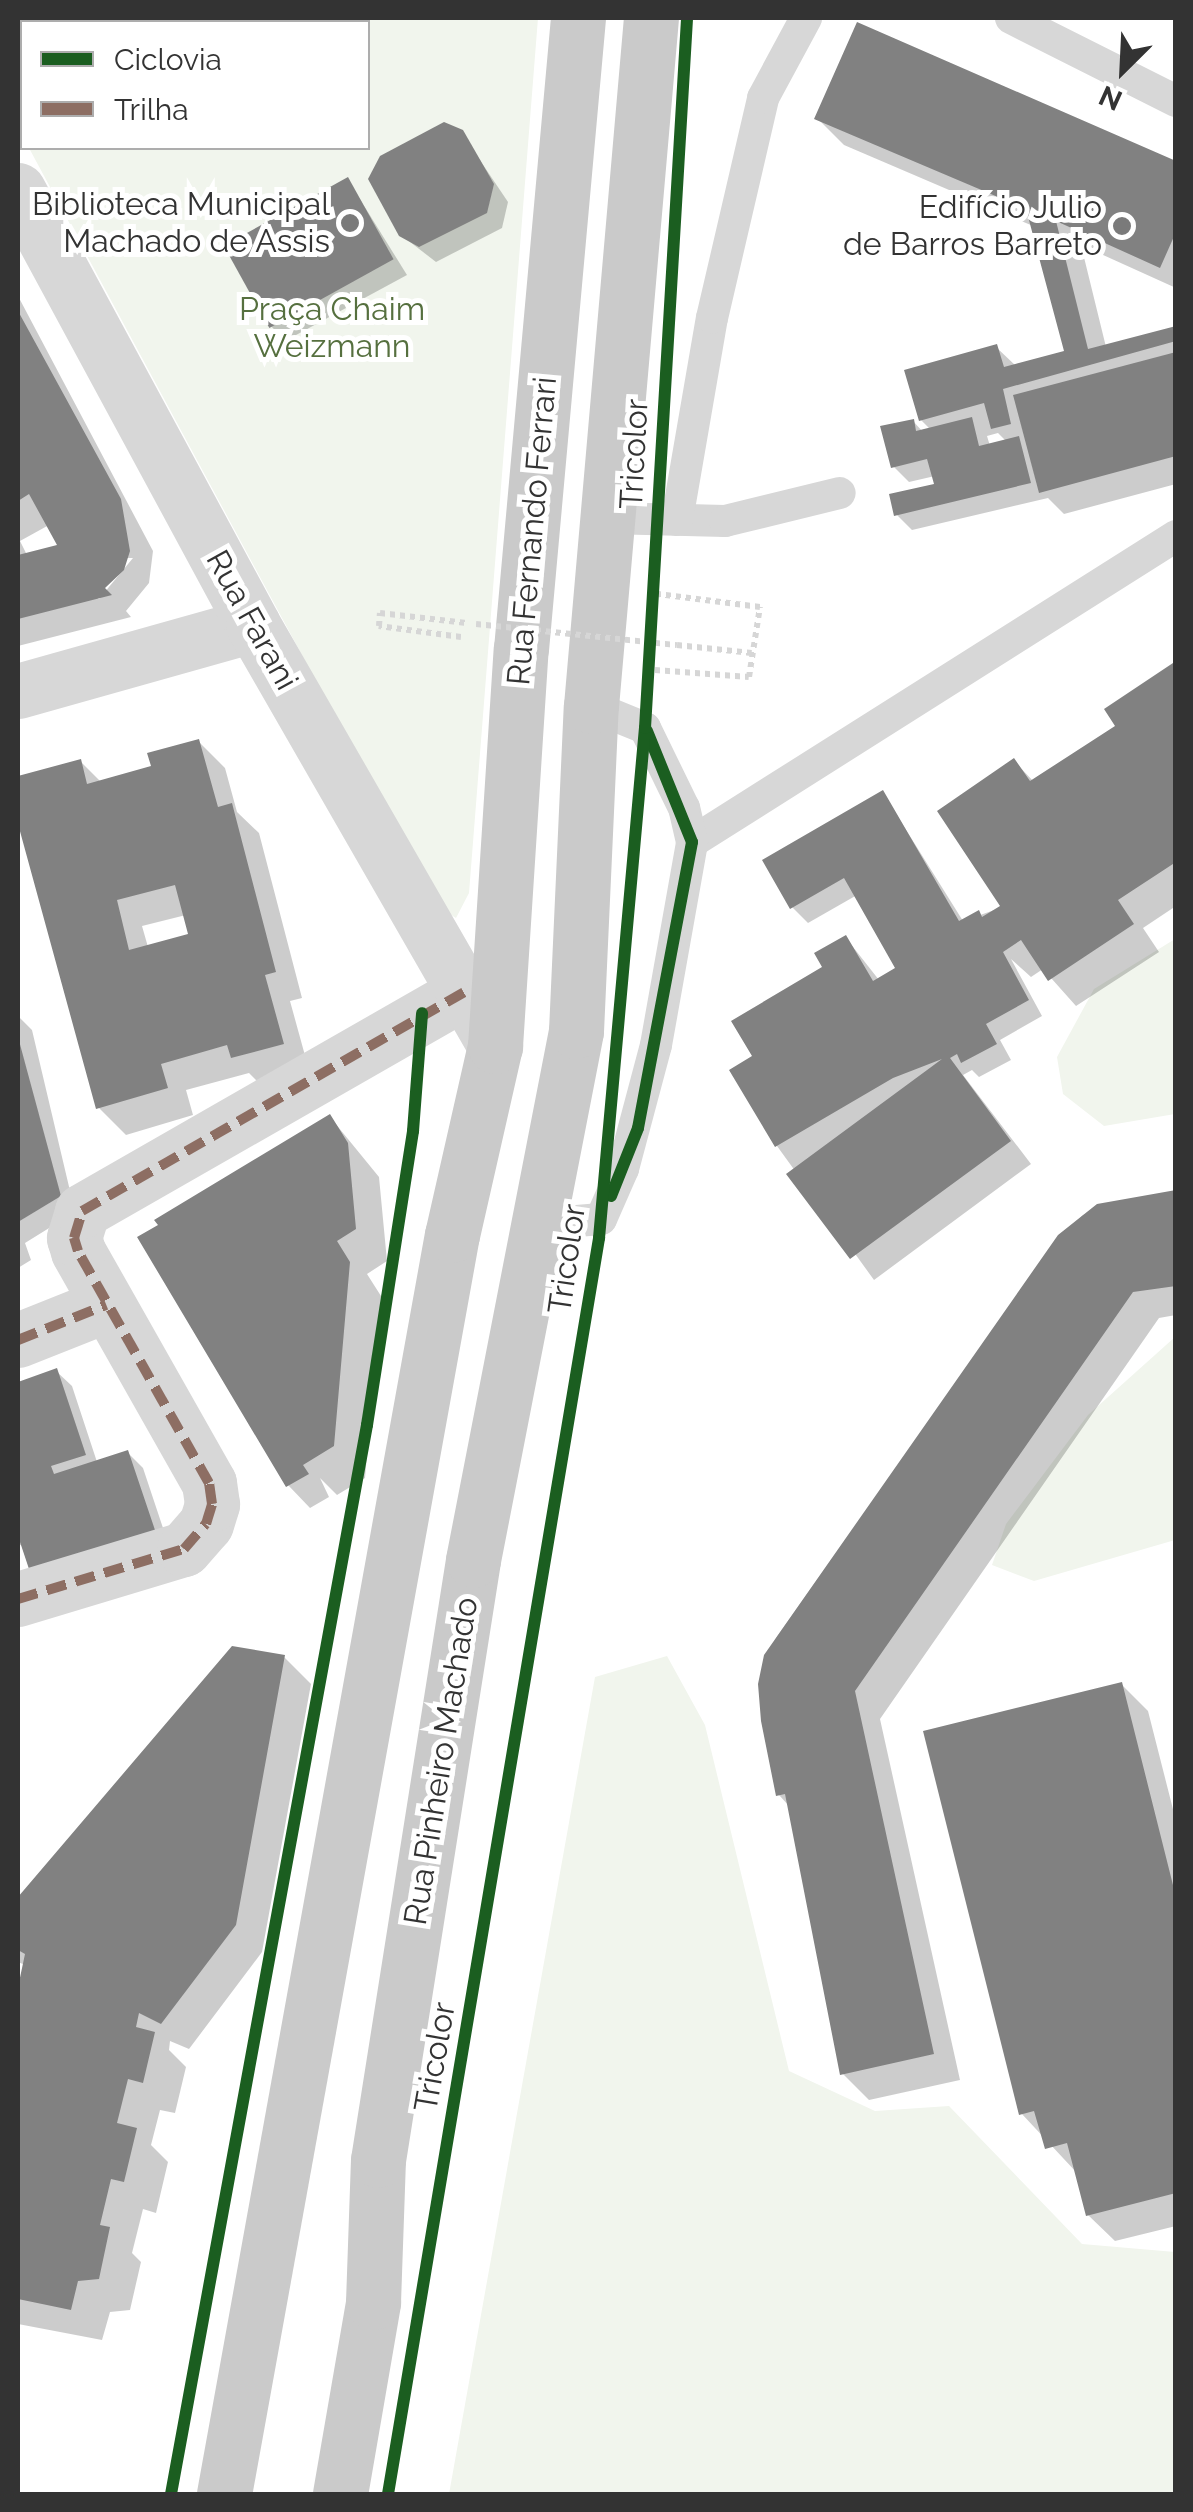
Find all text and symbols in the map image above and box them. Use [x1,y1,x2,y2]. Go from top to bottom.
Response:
legend [20,20,370,150]
north arrow [1073,20,1173,120]
text: Ciclovia [114,42,222,77]
text: N [1094,78,1127,117]
text: Trilha [114,92,189,127]
place label: Biblioteca Municipal Machado de Assis [32,186,330,261]
place label: Edifício Julio de Barros Barreto [843,189,1102,264]
marker: Biblioteca Municipal Machado de Assis [339,212,361,234]
marker: Edifício Julio de Barros Barreto [1111,215,1133,237]
park label: Praça Chaim Weizmann [239,291,425,366]
street label: Rua Fernando Ferrari [499,375,565,687]
street label: Tricolor [612,398,656,510]
street label: Rua Farani [198,543,306,697]
street label: Tricolor [540,1202,594,1316]
street label: Rua Pinheiro Machado [396,1594,486,1928]
street label: Tricolor [407,1999,463,2115]

